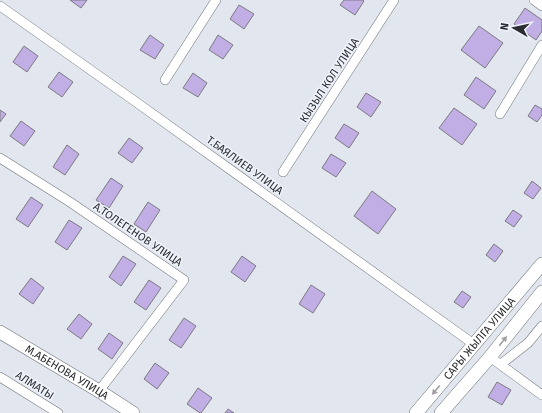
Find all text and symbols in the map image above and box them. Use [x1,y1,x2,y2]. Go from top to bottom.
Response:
north arrow [494,8,534,48]
text: N [498,22,512,31]
street label: КЫЗЫЛ КОЛ УЛИЦА [297,35,362,125]
street label: Т.БАЯЛИЕВ УЛИЦА [204,133,286,198]
street label: А.ТОЛЕГЕНОВ УЛИЦА [91,200,185,269]
street label: САРЫ ЖЫЛГА УЛИЦА [441,294,519,382]
one-way arrow [499,335,507,346]
street label: М.АБЕНОВА УЛИЦА [23,342,111,403]
street label: АЛМАТЫ [13,369,56,402]
one-way arrow [431,385,440,396]

